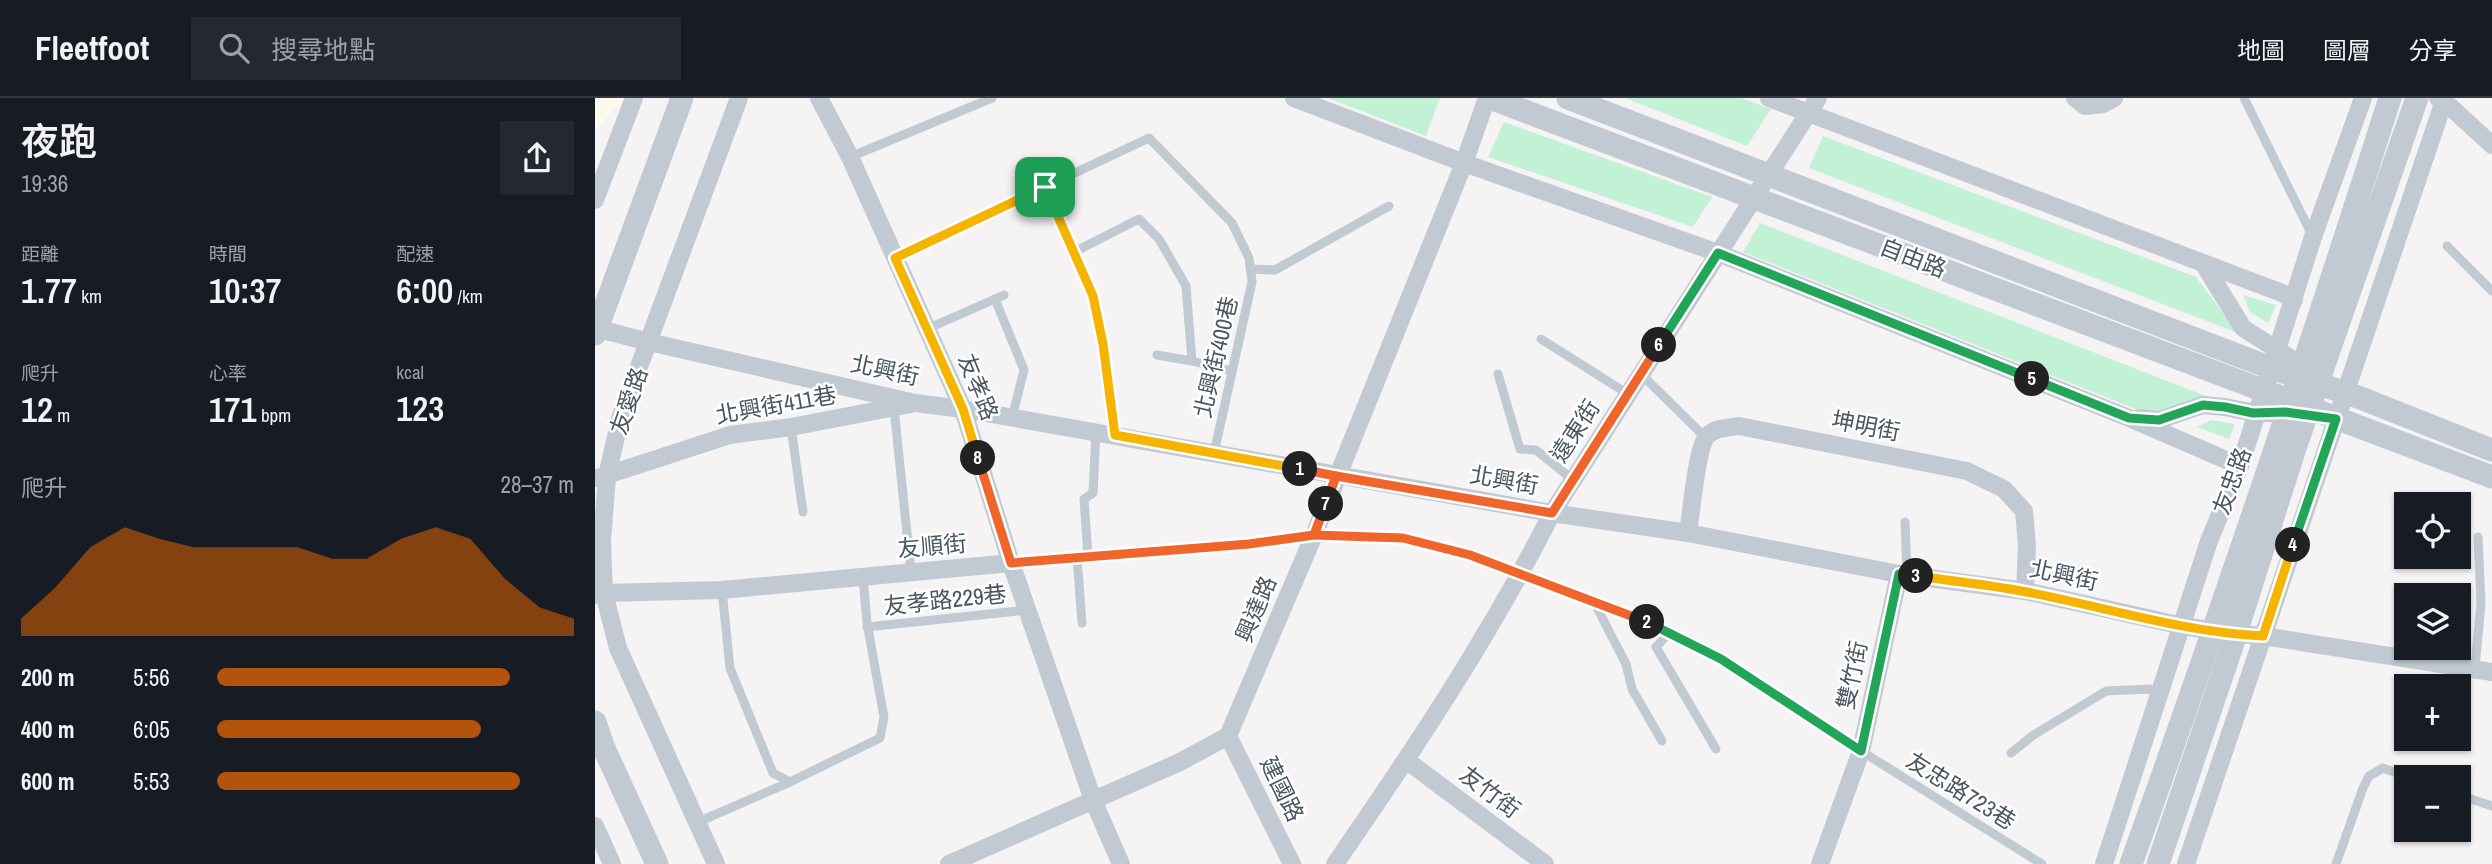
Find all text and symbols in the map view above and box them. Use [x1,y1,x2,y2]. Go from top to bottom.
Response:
search box [191,17,681,80]
text: Fleetfoot [35,26,149,70]
icon: search [215,29,253,67]
text: 搜尋地點 [271,32,375,67]
text: 地圖 [2237,34,2285,66]
text: 圖層 [2323,34,2371,66]
text: 分享 [2409,34,2457,66]
text: 夜跑 [21,116,97,167]
button: share [500,121,574,195]
pin [1015,157,1075,217]
text: 19:36 [21,168,68,199]
icon: arrive [1026,168,1064,206]
street label: 自由路 [1875,231,1951,284]
text: 距離 [21,241,59,267]
text: 時間 [209,241,247,267]
text: 配速 [396,241,434,267]
text: 1.77 [21,267,77,314]
text: 10:37 [209,267,282,314]
text: 6:00 [396,267,453,314]
text: km [77,283,102,309]
text: /km [453,283,483,309]
street label: 北興街400巷 [1187,293,1245,421]
pin: 6 [1641,328,1677,362]
text: 6 [1654,331,1663,357]
street label: 北興街 [848,347,922,392]
street label: 友孝路 [951,349,1006,425]
text: kcal [396,359,424,385]
text: 爬升 [21,360,59,386]
text: 心率 [209,360,247,386]
pin: 5 [2015,362,2049,396]
street label: 友愛路 [603,363,654,439]
text: 5 [2027,365,2036,391]
street label: 北興街411巷 [713,379,839,430]
text: 123 [396,385,444,432]
text: 12 [21,386,53,433]
text: 171 [209,386,257,433]
street label: 遠東街 [1543,393,1606,468]
text: m [53,402,70,428]
text: bpm [257,402,291,428]
street label: 坤明街 [1829,404,1903,447]
pin: 8 [961,440,995,476]
street label: 友忠路 [2205,443,2258,519]
text: 8 [973,444,982,470]
pin: 1 [1283,452,1317,486]
text: 1 [1295,455,1304,481]
street label: 北興街 [1467,458,1541,501]
text: 28–37 m [501,469,574,500]
text: 爬升 [21,472,67,503]
pin: 7 [1309,486,1343,522]
text: 7 [1321,490,1330,516]
map controls [2394,492,2471,842]
button: locate [2394,492,2471,569]
street label: 友順街 [896,527,968,564]
pin: 4 [2275,528,2311,562]
text: 4 [2288,531,2297,557]
street label: 北興街 [2027,552,2101,597]
pin: 3 [1899,559,1933,594]
text: 3 [1911,562,1920,588]
street label: 興達路 [1228,571,1283,647]
street label: 友孝路229巷 [882,578,1008,621]
button: layers [2394,583,2471,660]
pin: 2 [1629,604,1665,640]
text: 2 [1642,608,1651,634]
street label: 雙竹街 [1829,638,1874,712]
text: 200 m [21,662,74,693]
text: 5:56 [133,662,170,693]
button: + [2394,674,2471,751]
text: 400 m [21,714,74,745]
text: 6:05 [133,714,170,745]
street label: 友忠路723巷 [1901,745,2022,836]
street label: 建國路 [1253,751,1312,827]
street label: 友竹街 [1453,758,1527,825]
button: − [2394,765,2471,842]
text: 600 m [21,766,74,797]
text: 5:53 [133,766,170,797]

